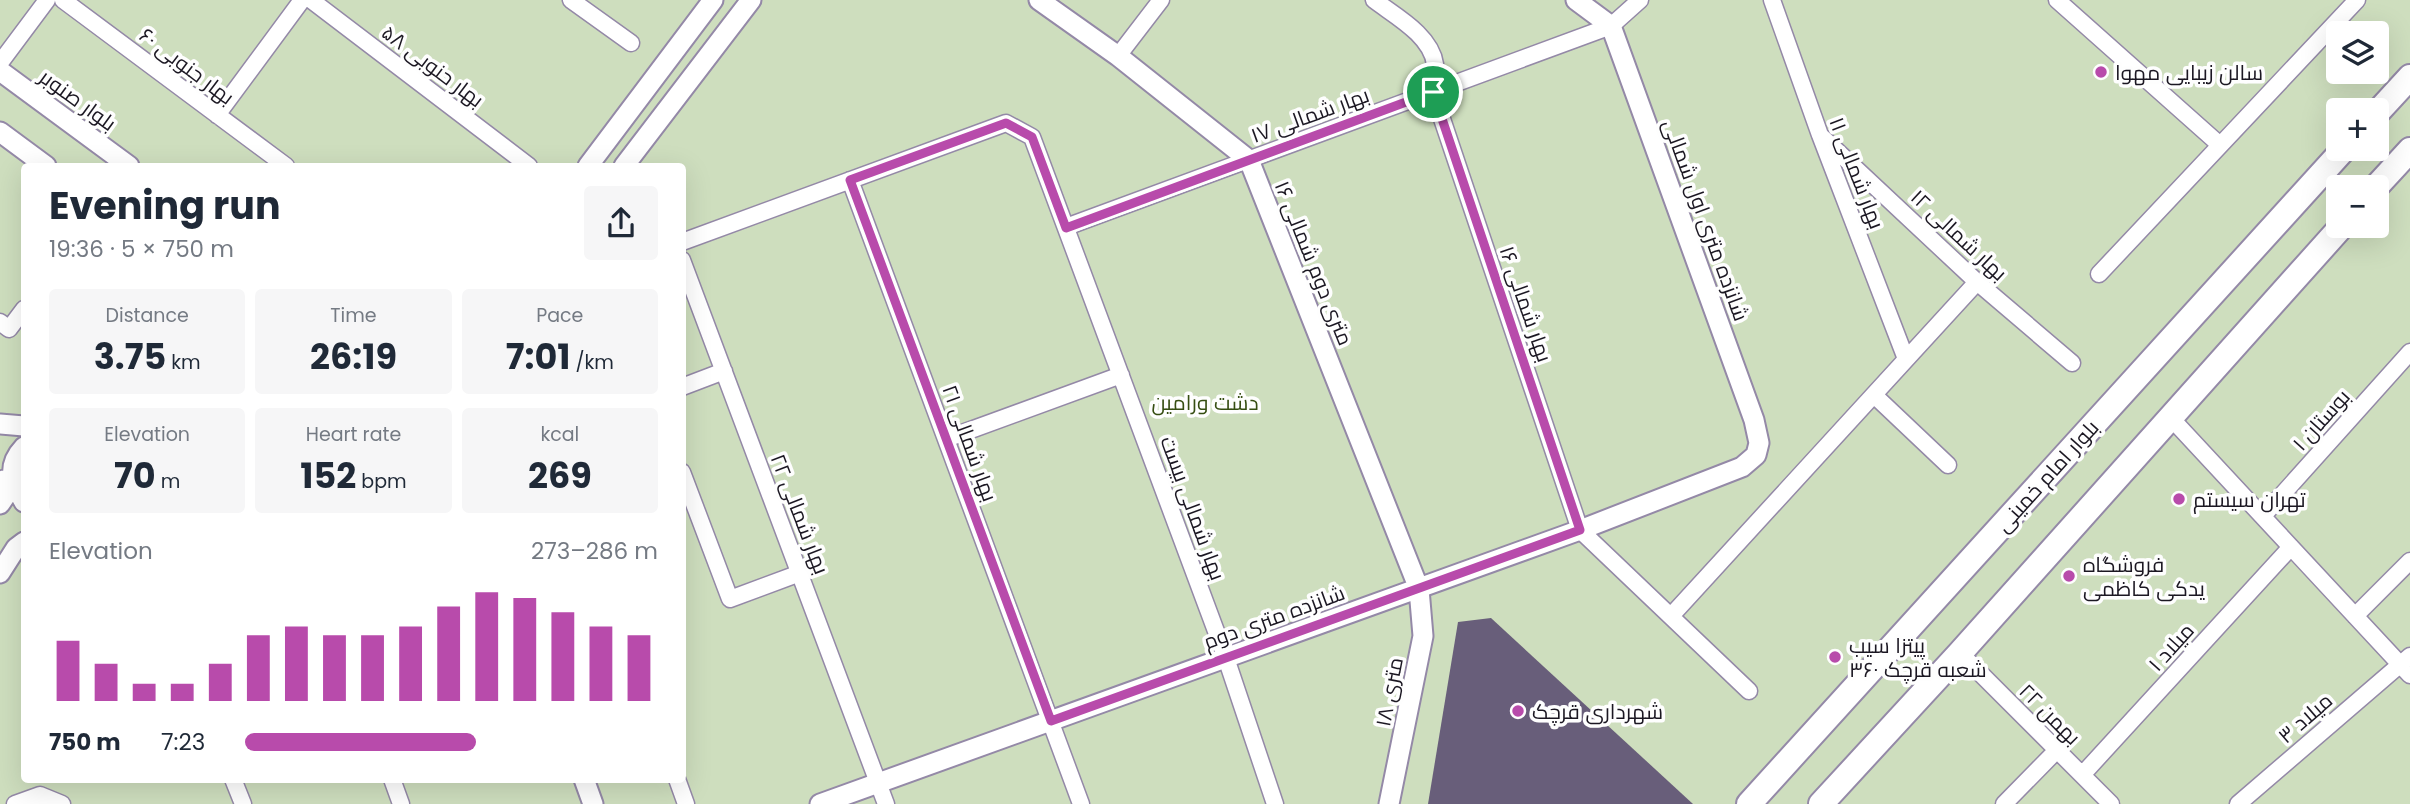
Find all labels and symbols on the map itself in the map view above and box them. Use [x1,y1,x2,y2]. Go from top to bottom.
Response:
street label: بهار حنوبی ۵۸ [376,18,490,114]
street label: بهار جنوبی ۶۰ [134,21,240,111]
place label: سالن زیبایی مهوا [2115,58,2263,87]
street label: بلوار صنوبر [33,62,122,138]
pin [1403,62,1463,122]
marker: سالن زیبایی مهوا [2093,64,2109,80]
street label: بهار شمالی ۱۷ [1247,80,1373,150]
street label: بهار شمالی ۱۱ [1822,113,1892,233]
street label: شانزده متری اول شمالی [1656,115,1756,325]
street label: ۱۶ متری دوم شمالی [1268,176,1360,350]
street label: بهار شمالی ۱۲ [1904,183,2014,287]
street label: بهار شمالی ۱۶ [1493,242,1559,366]
street label: بهار شمالی ۲۱ [936,381,1004,505]
street label: بوستان ۱ [2286,383,2356,457]
park label: دشت ورامین [1151,388,1259,417]
street label: بلوار امام خمینی [1989,414,2105,538]
street label: بهار شمالی بیست [1153,432,1233,584]
street label: بهار شمالی ۲۲ [764,450,836,578]
place label: تهران سیستم [2193,485,2306,514]
marker: تهران سیستم [2171,491,2187,507]
place label: فروشگاه یدکی کاظمی [2083,550,2205,603]
marker: فروشگاه یدکی کاظمی [2061,568,2077,584]
street label: شانزده متری دوم [1199,578,1349,656]
street label: میلاد ۱ [2141,616,2201,678]
place label: پیتزا سیب ۳۶۰ شعبه قرچک [1849,631,1987,684]
marker: پیتزا سیب ۳۶۰ شعبه قرچک [1827,649,1843,665]
street label: ۱۸ متری [1368,655,1410,729]
street label: ۲۲ بهمن [2013,677,2087,751]
street label: میلاد ۳ [2271,686,2339,750]
place label: شهرداری قرچک [1532,697,1663,726]
marker: شهرداری قرچک [1510,703,1526,719]

